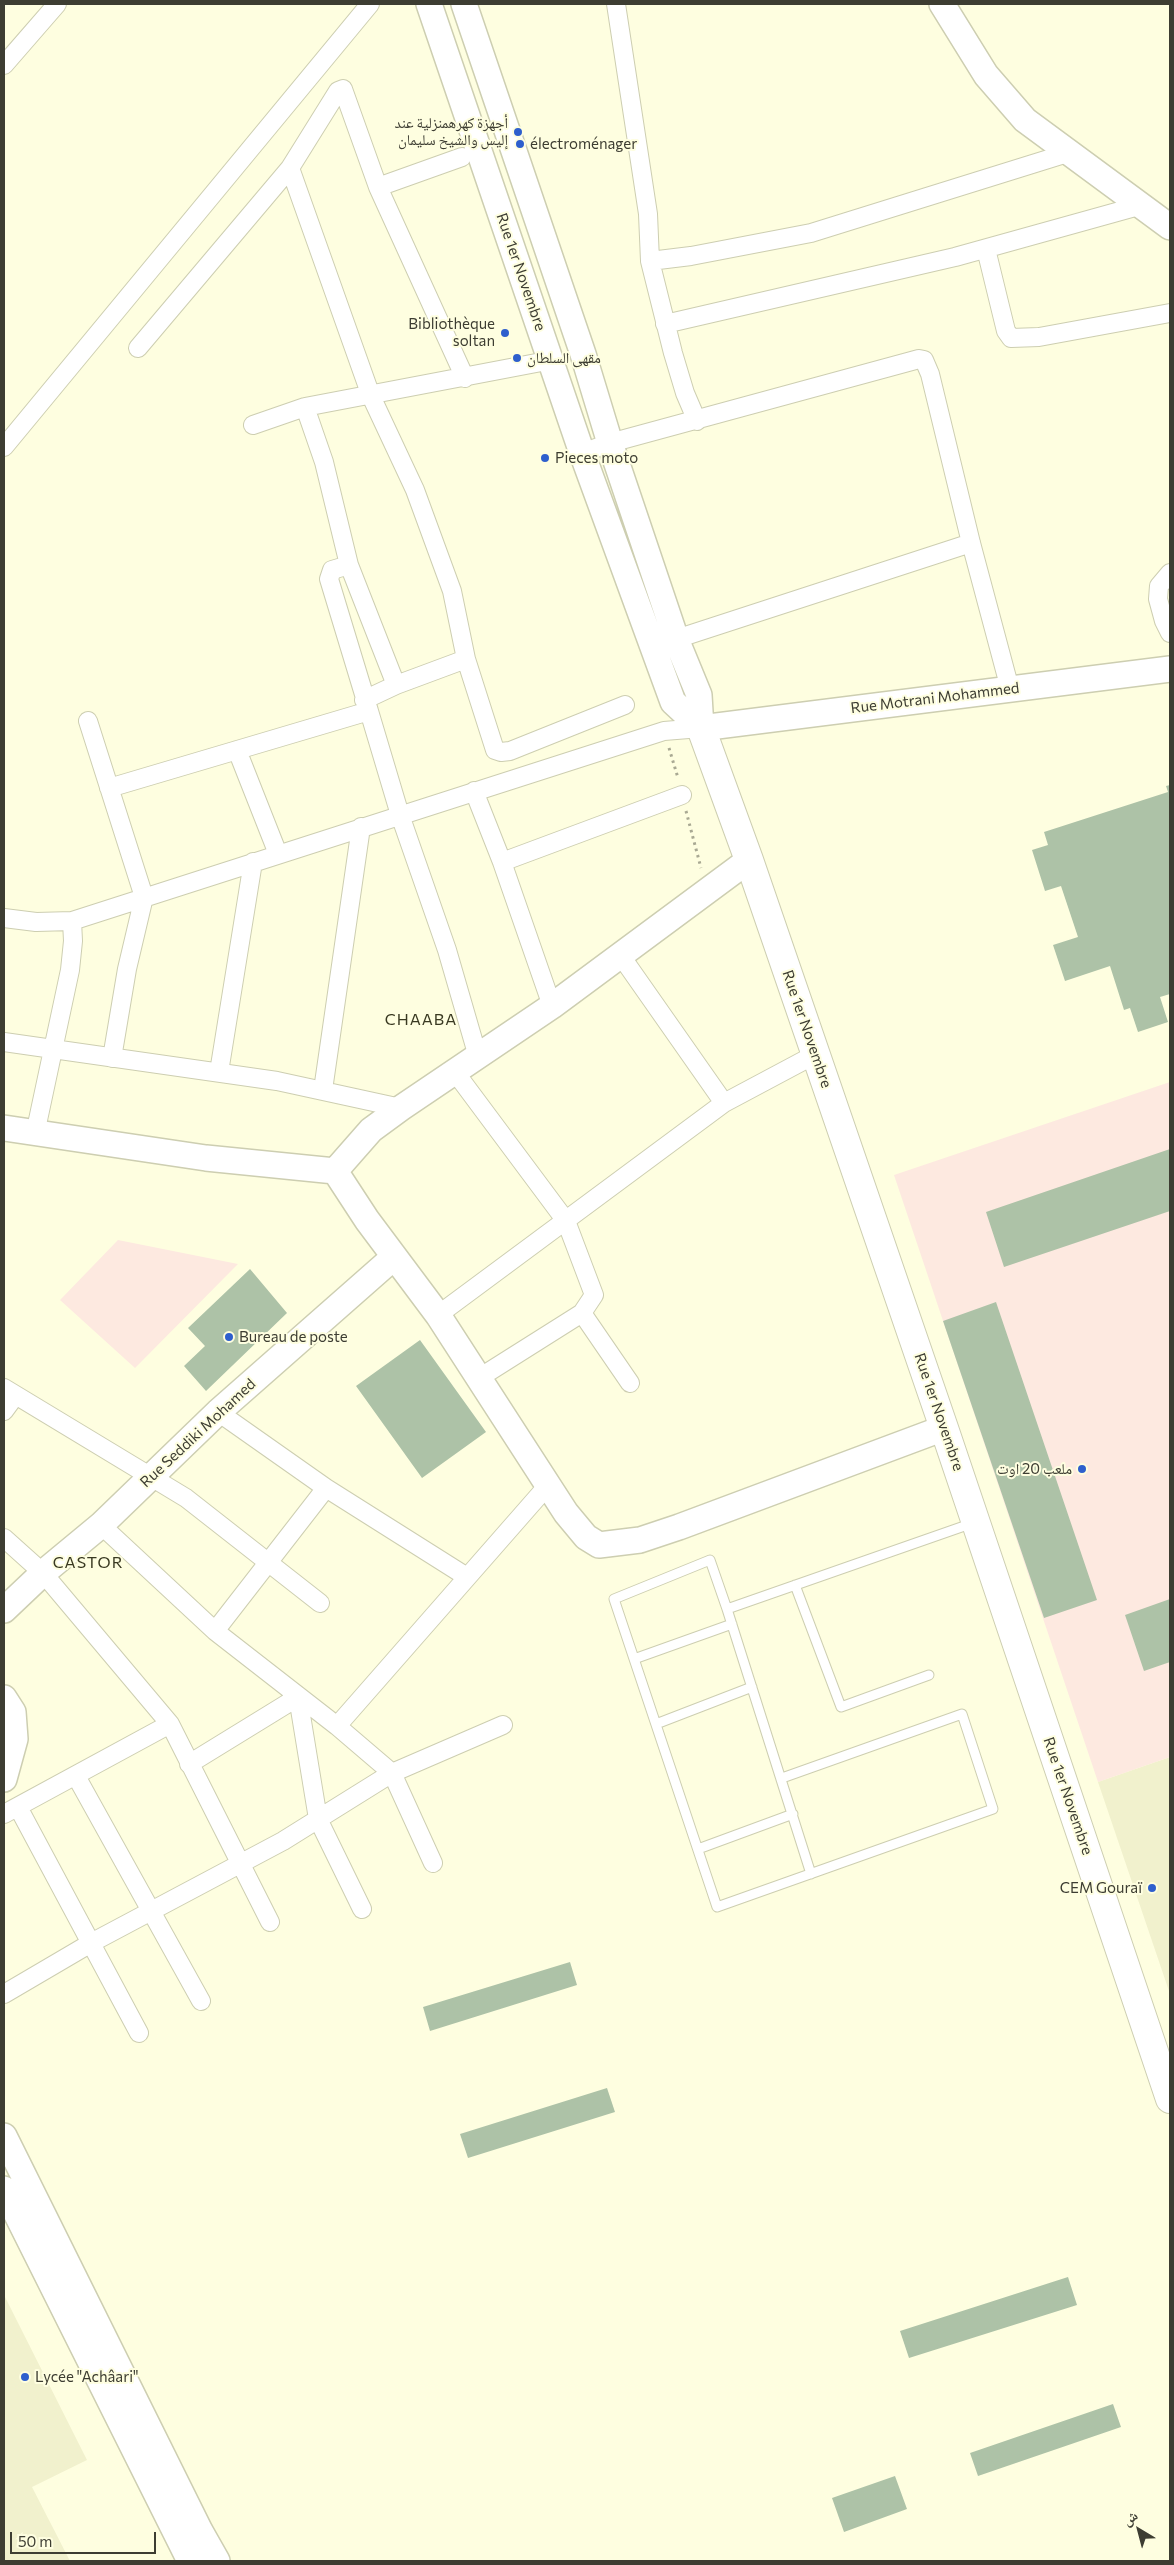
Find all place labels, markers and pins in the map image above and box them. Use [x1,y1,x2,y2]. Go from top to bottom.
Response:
place label: أجهزة كهرهمنزلية عند إليس والشيخ سليمان [395,114,508,149]
marker: أجهزة كهرهمنزلية عند إليس والشيخ سليمان [512,126,524,138]
place label: électroménager [530,135,637,153]
marker: électroménager [514,138,526,150]
place label: Bibliothèque soltan [408,315,495,350]
marker: Bibliothèque soltan [499,327,511,339]
place label: مقهى السلطان [527,349,601,367]
marker: مقهى السلطان [511,352,523,364]
place label: Pieces moto [555,449,638,467]
marker: Pieces moto [539,452,551,464]
place label: Bureau de poste [239,1328,348,1346]
marker: Bureau de poste [223,1331,235,1343]
place label: ملعب 20 اوت [997,1460,1072,1478]
marker: ملعب 20 اوت [1076,1463,1088,1475]
place label: CEM Gouraï [1060,1879,1142,1897]
marker: CEM Gouraï [1146,1882,1158,1894]
place label: Lycée "Achâari" [35,2368,139,2386]
marker: Lycée "Achâari" [19,2371,31,2383]

